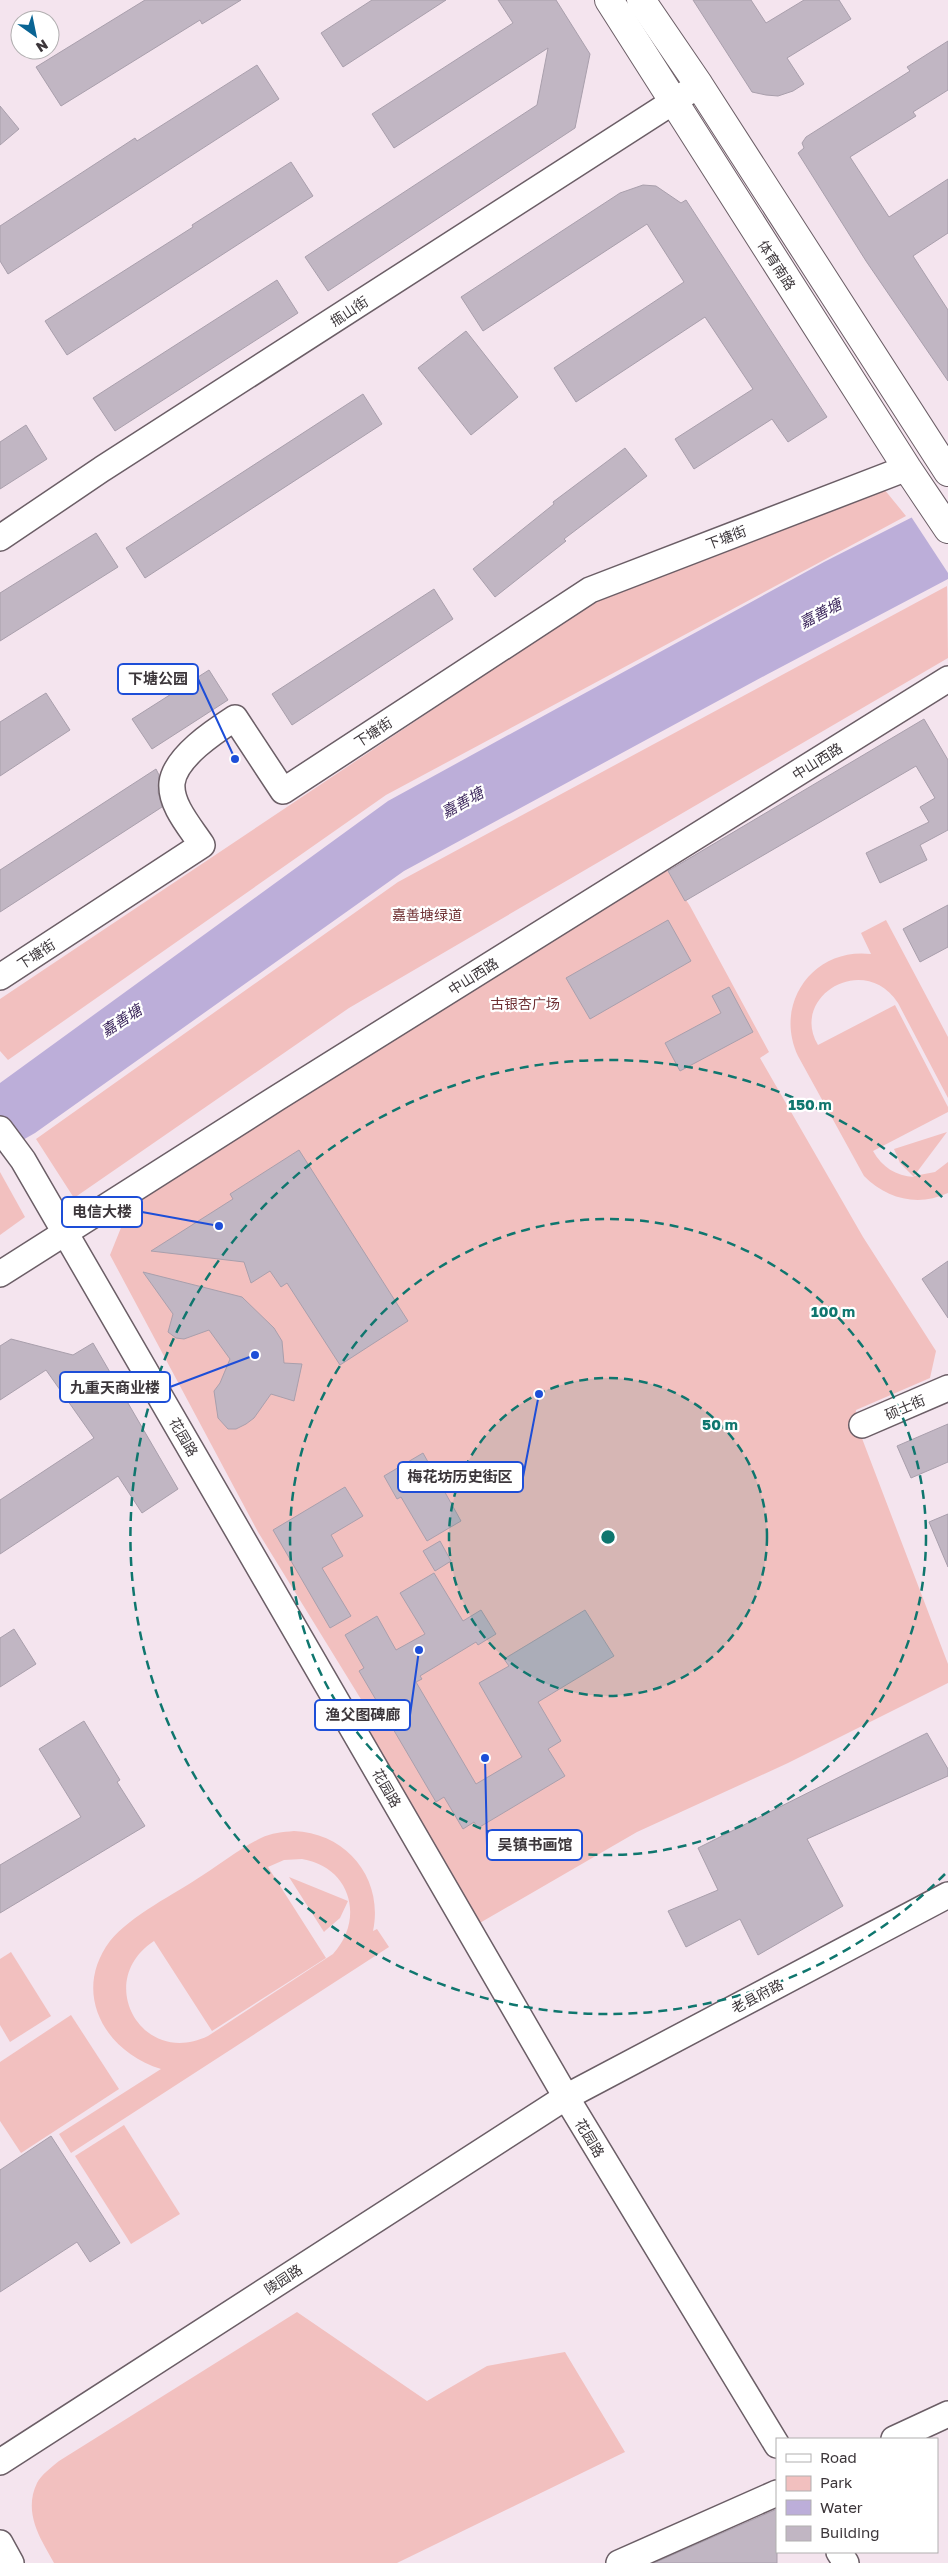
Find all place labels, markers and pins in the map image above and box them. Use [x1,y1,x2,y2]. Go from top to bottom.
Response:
callout: 下塘公园 [118,664,198,694]
callout: 电信大楼 [62,1197,142,1227]
callout: 九重天商业楼 [60,1372,170,1402]
callout: 梅花坊历史街区 [398,1462,523,1492]
centre of rings [599,1528,617,1546]
callout: 渔父图碑廊 [315,1700,410,1730]
callout: 吴镇书画馆 [487,1830,582,1860]

